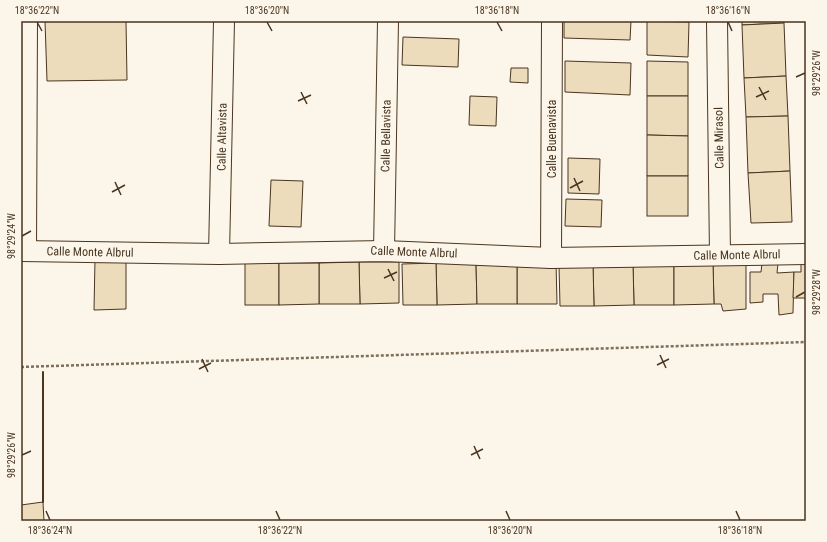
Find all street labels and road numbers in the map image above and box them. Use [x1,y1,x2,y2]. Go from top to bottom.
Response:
street label: Calle Bellavista [378,99,394,172]
street label: Calle Buenavista [545,99,559,178]
street label: Calle Altavista [214,103,230,171]
street label: Calle Mirasol [711,107,727,169]
street label: Calle Monte Albrul [370,243,458,261]
street label: Calle Monte Albrul [46,244,134,260]
street label: Calle Monte Albrul [693,247,781,263]

